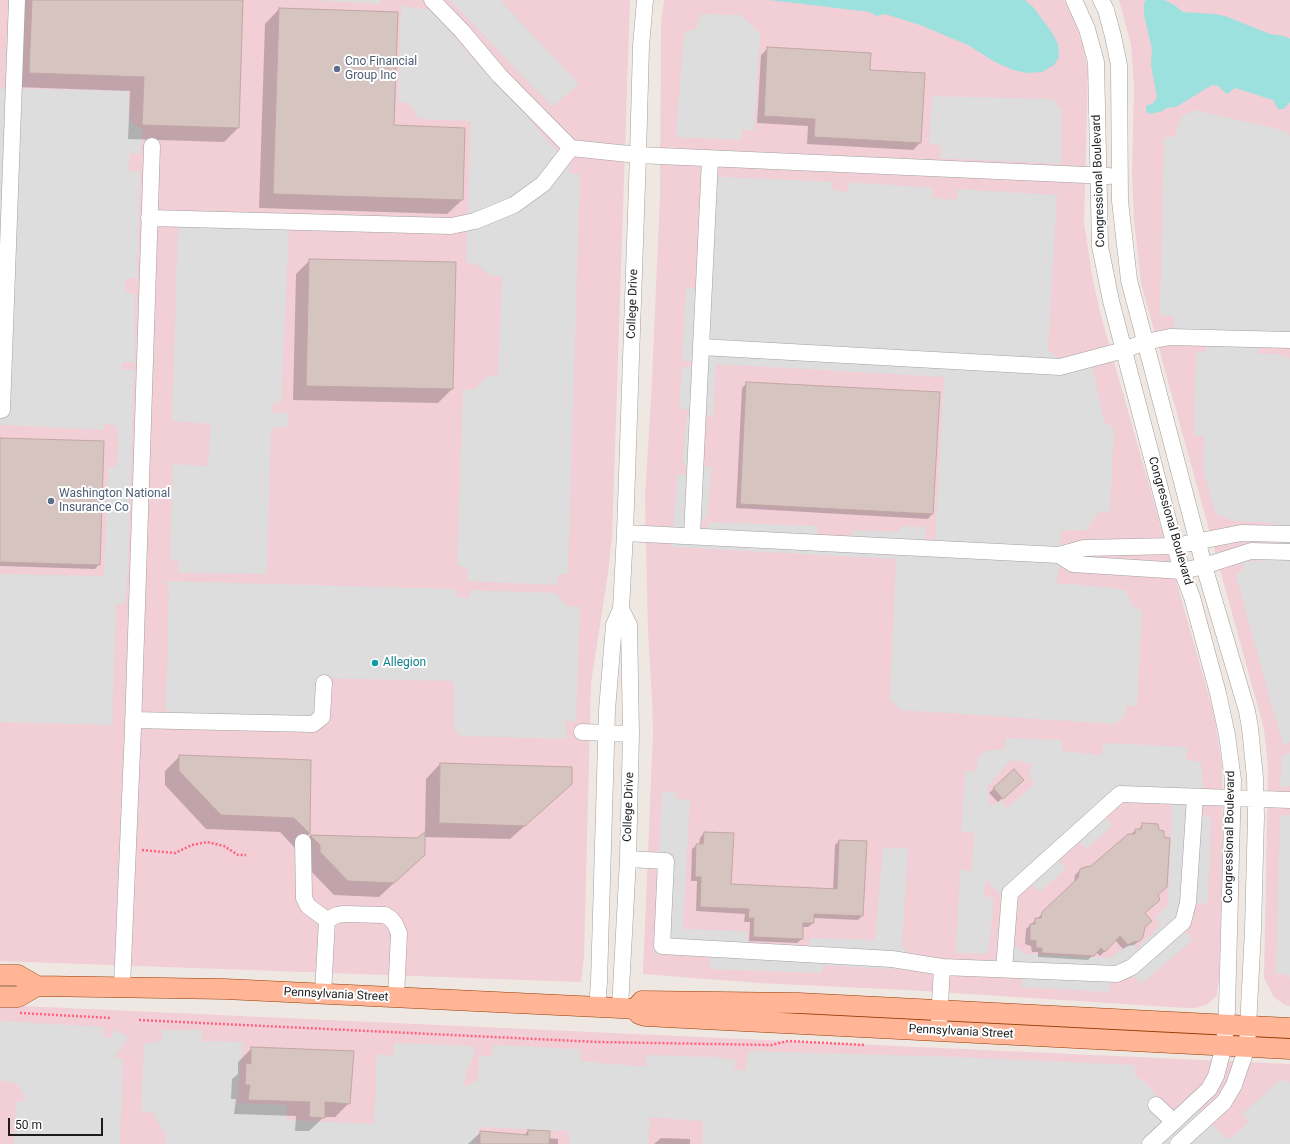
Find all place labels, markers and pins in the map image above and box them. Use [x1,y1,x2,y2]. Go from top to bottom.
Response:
place label: Cno Financial Group Inc [345,55,417,83]
marker: Cno Financial Group Inc [332,64,342,74]
place label: Washington National Insurance Co [59,487,170,515]
marker: Washington National Insurance Co [46,496,56,506]
place label: Allegion [383,656,426,670]
marker: Allegion [370,658,380,668]

